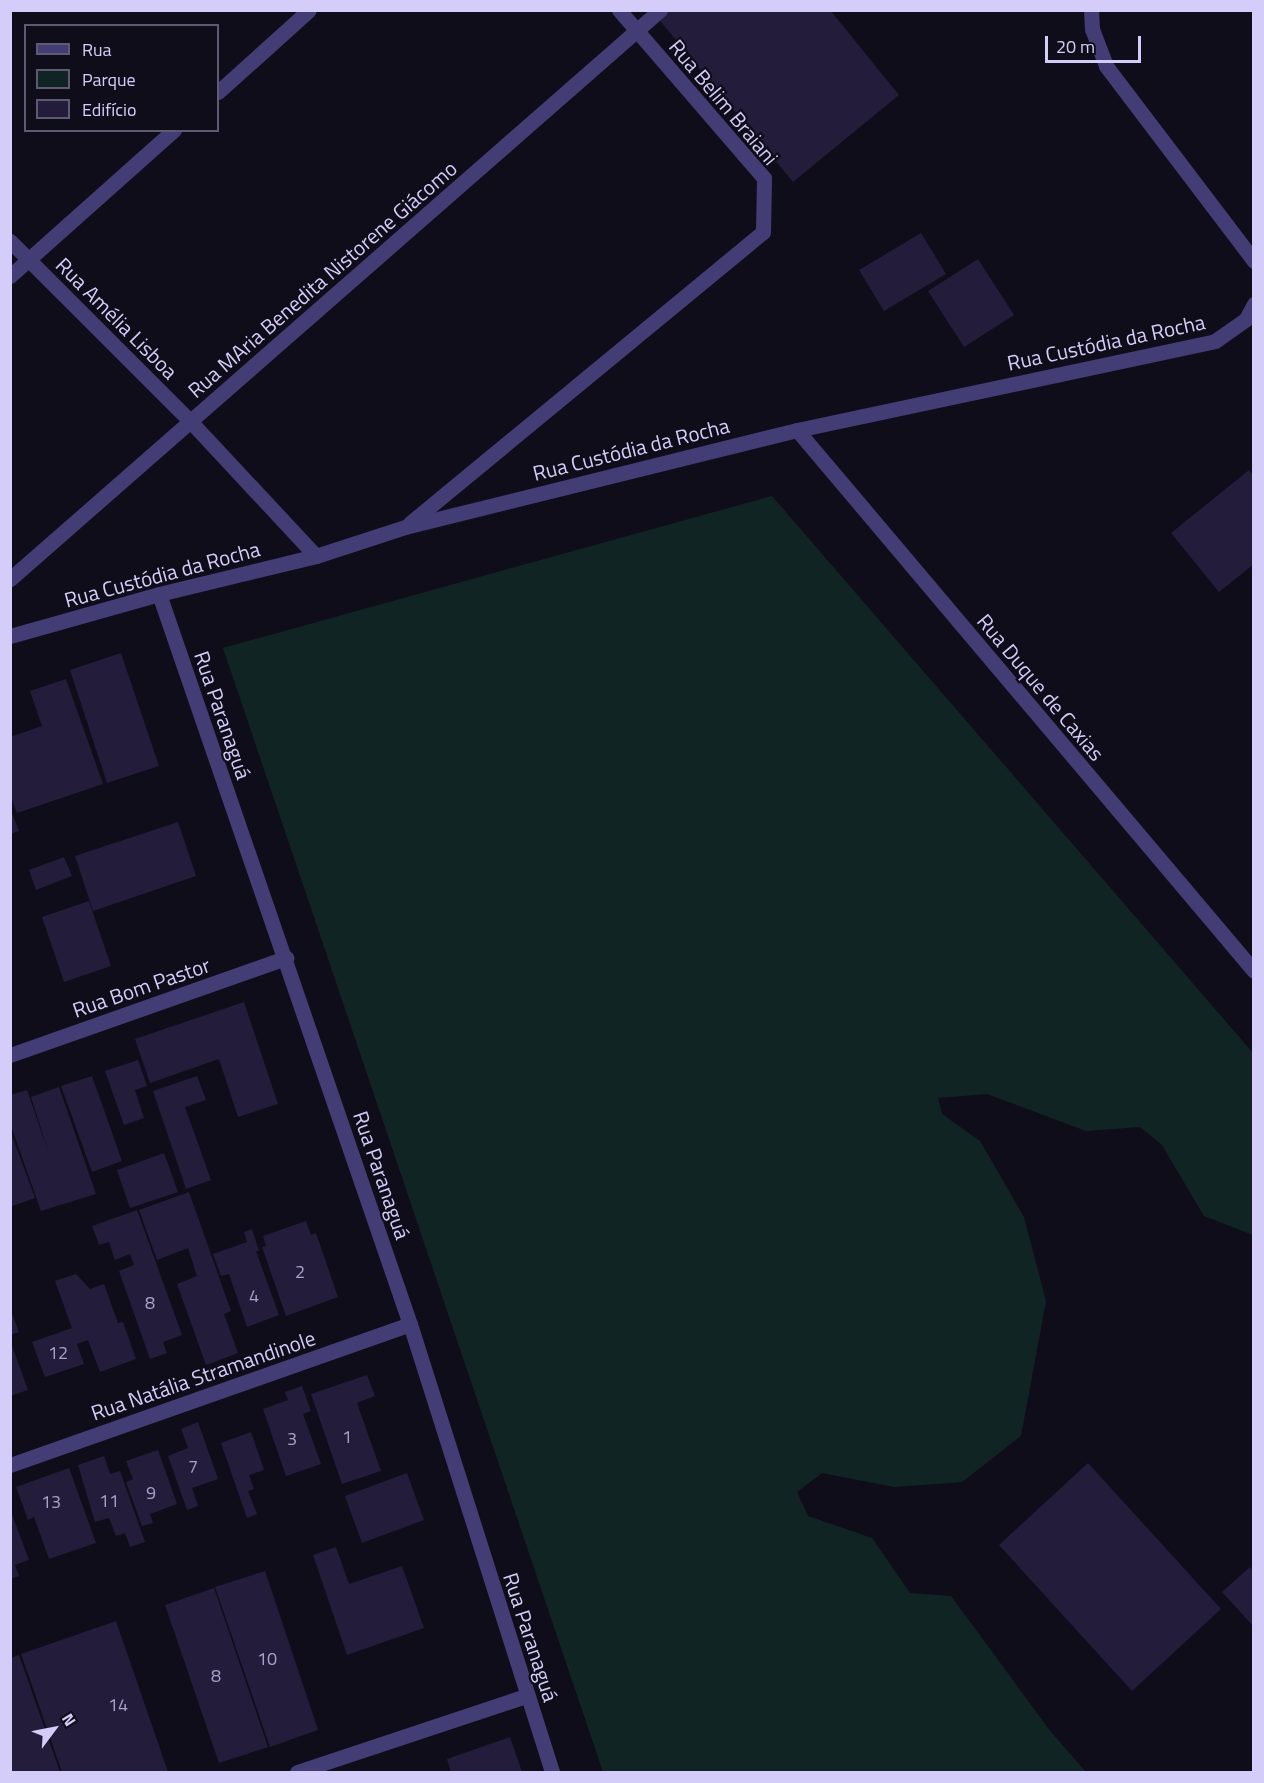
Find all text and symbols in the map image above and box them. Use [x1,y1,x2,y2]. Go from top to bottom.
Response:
legend [24,24,219,132]
scale bar [1048,24,1144,62]
text: 20 m [1056,33,1095,60]
street label: Rua Belim Braiani [664,34,784,170]
text: Rua [82,36,112,63]
text: Parque [82,66,136,93]
text: Edifício [82,96,136,123]
street label: Rua MAria Benedita Nistorene Giácomo [182,155,462,403]
street label: Rua Amélia Lisboa [51,252,183,384]
street label: Rua Custódia da Rocha [1005,309,1207,375]
street label: Rua Custódia da Rocha [530,412,732,486]
street label: Rua Custódia da Rocha [61,536,263,612]
street label: Rua Duque de Caxias [972,608,1110,766]
street label: Rua Paranaguá [189,648,257,782]
street label: Rua Bom Pastor [69,952,213,1022]
street label: Rua Paranaguá [348,1108,416,1242]
house number: 2 [295,1261,305,1283]
house number: 4 [249,1285,259,1307]
house number: 8 [145,1292,155,1314]
street label: Rua Natália Stramandinole [88,1325,318,1425]
house number: 12 [48,1342,68,1364]
house number: 1 [342,1426,352,1448]
house number: 3 [287,1428,297,1450]
house number: 7 [188,1456,198,1478]
house number: 9 [146,1482,156,1504]
house number: 11 [99,1490,119,1512]
house number: 13 [41,1491,61,1513]
street label: Rua Paranaguá [498,1569,564,1705]
house number: 10 [257,1648,277,1670]
house number: 8 [211,1665,221,1687]
house number: 14 [108,1694,128,1716]
north arrow [24,1699,84,1759]
text: N [56,1708,82,1731]

